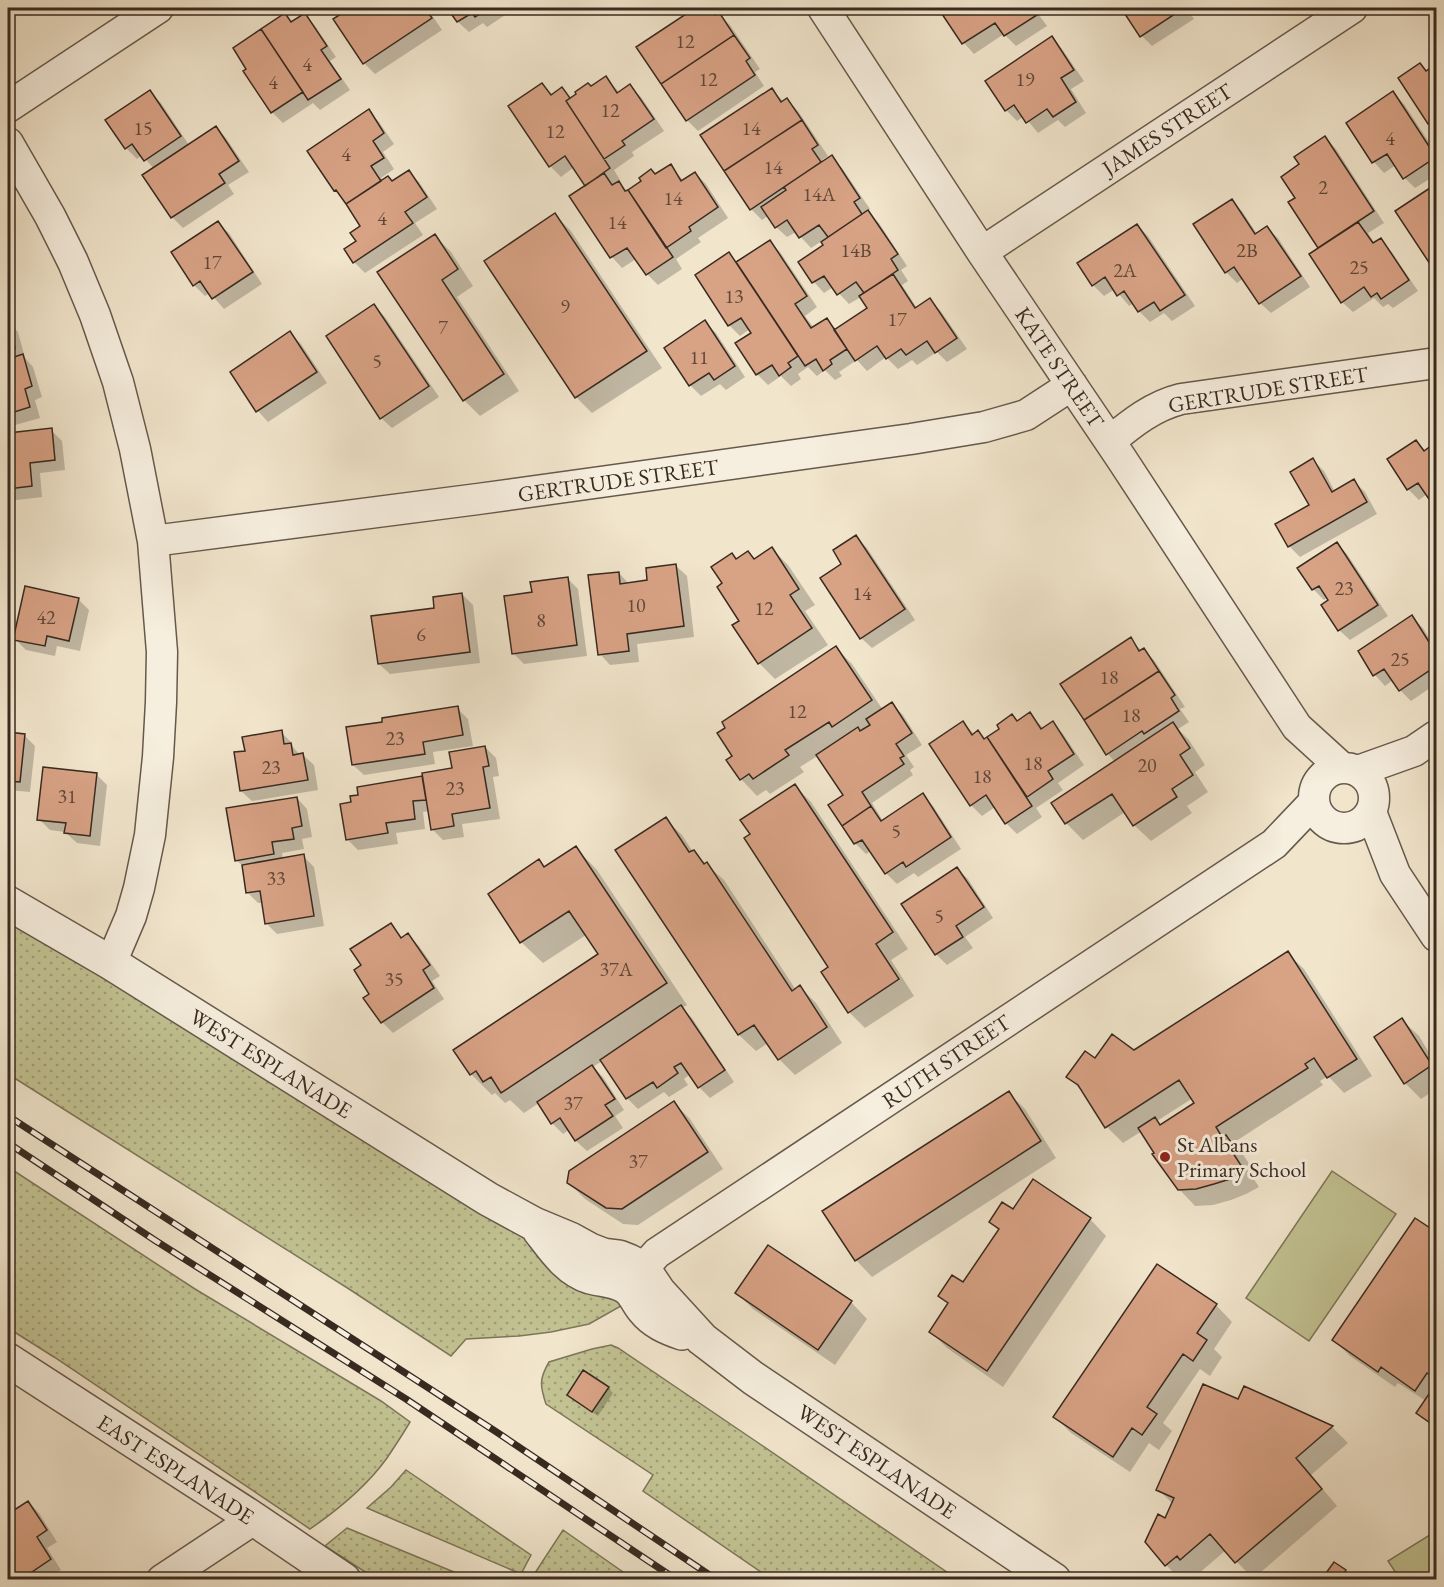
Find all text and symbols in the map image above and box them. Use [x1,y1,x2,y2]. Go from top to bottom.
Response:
house number: 12 [675,28,695,54]
house number: 4 [302,51,312,77]
house number: 12 [698,66,718,92]
house number: 19 [1015,66,1035,92]
house number: 4 [268,69,278,95]
street label: JAMES STREET [1095,76,1238,183]
house number: 12 [600,97,620,123]
house number: 15 [133,115,153,141]
house number: 14 [741,115,761,141]
house number: 12 [545,118,565,144]
house number: 4 [1385,125,1395,151]
house number: 4 [341,141,351,167]
house number: 14 [763,154,783,180]
house number: 2 [1318,174,1328,200]
house number: 14A [802,181,836,207]
house number: 14 [663,185,683,211]
house number: 4 [377,205,387,231]
house number: 14 [607,209,627,235]
house number: 14B [841,237,871,263]
house number: 2B [1236,237,1258,263]
house number: 17 [202,249,222,275]
house number: 25 [1349,254,1369,280]
house number: 2A [1113,257,1137,283]
house number: 13 [724,283,744,309]
house number: 9 [560,293,570,319]
street label: KATE STREET [1008,301,1111,434]
house number: 17 [887,306,907,332]
house number: 7 [438,314,448,340]
house number: 11 [689,344,709,370]
house number: 5 [372,348,382,374]
street label: GERTRUDE STREET [1166,359,1370,420]
street label: GERTRUDE STREET [516,452,720,509]
house number: 23 [1334,575,1354,601]
house number: 14 [852,580,872,606]
house number: 10 [626,592,646,618]
house number: 12 [754,595,774,621]
house number: 42 [36,604,56,630]
house number: 8 [536,607,546,633]
house number: 6 [416,621,426,647]
house number: 25 [1390,646,1410,672]
house number: 18 [1099,664,1119,690]
house number: 12 [787,698,807,724]
house number: 18 [1121,702,1141,728]
house number: 23 [385,725,405,751]
house number: 18 [1023,750,1043,776]
house number: 20 [1137,752,1157,778]
house number: 23 [261,754,281,780]
house number: 18 [972,763,992,789]
house number: 23 [445,775,465,801]
house number: 31 [57,783,77,809]
house number: 5 [891,818,901,844]
house number: 33 [266,865,286,891]
house number: 5 [934,903,944,929]
house number: 37A [599,956,633,982]
house number: 35 [384,966,404,992]
street label: WEST ESPLANADE [184,1002,357,1125]
street label: RUTH STREET [876,1008,1016,1115]
house number: 37 [563,1090,583,1116]
place label: St Albans Primary School [1177,1130,1306,1184]
house number: 37 [628,1148,648,1174]
marker: St Albans Primary School [1158,1150,1172,1164]
street label: WEST ESPLANADE [791,1397,962,1526]
street label: EAST ESPLANADE [92,1408,260,1531]

